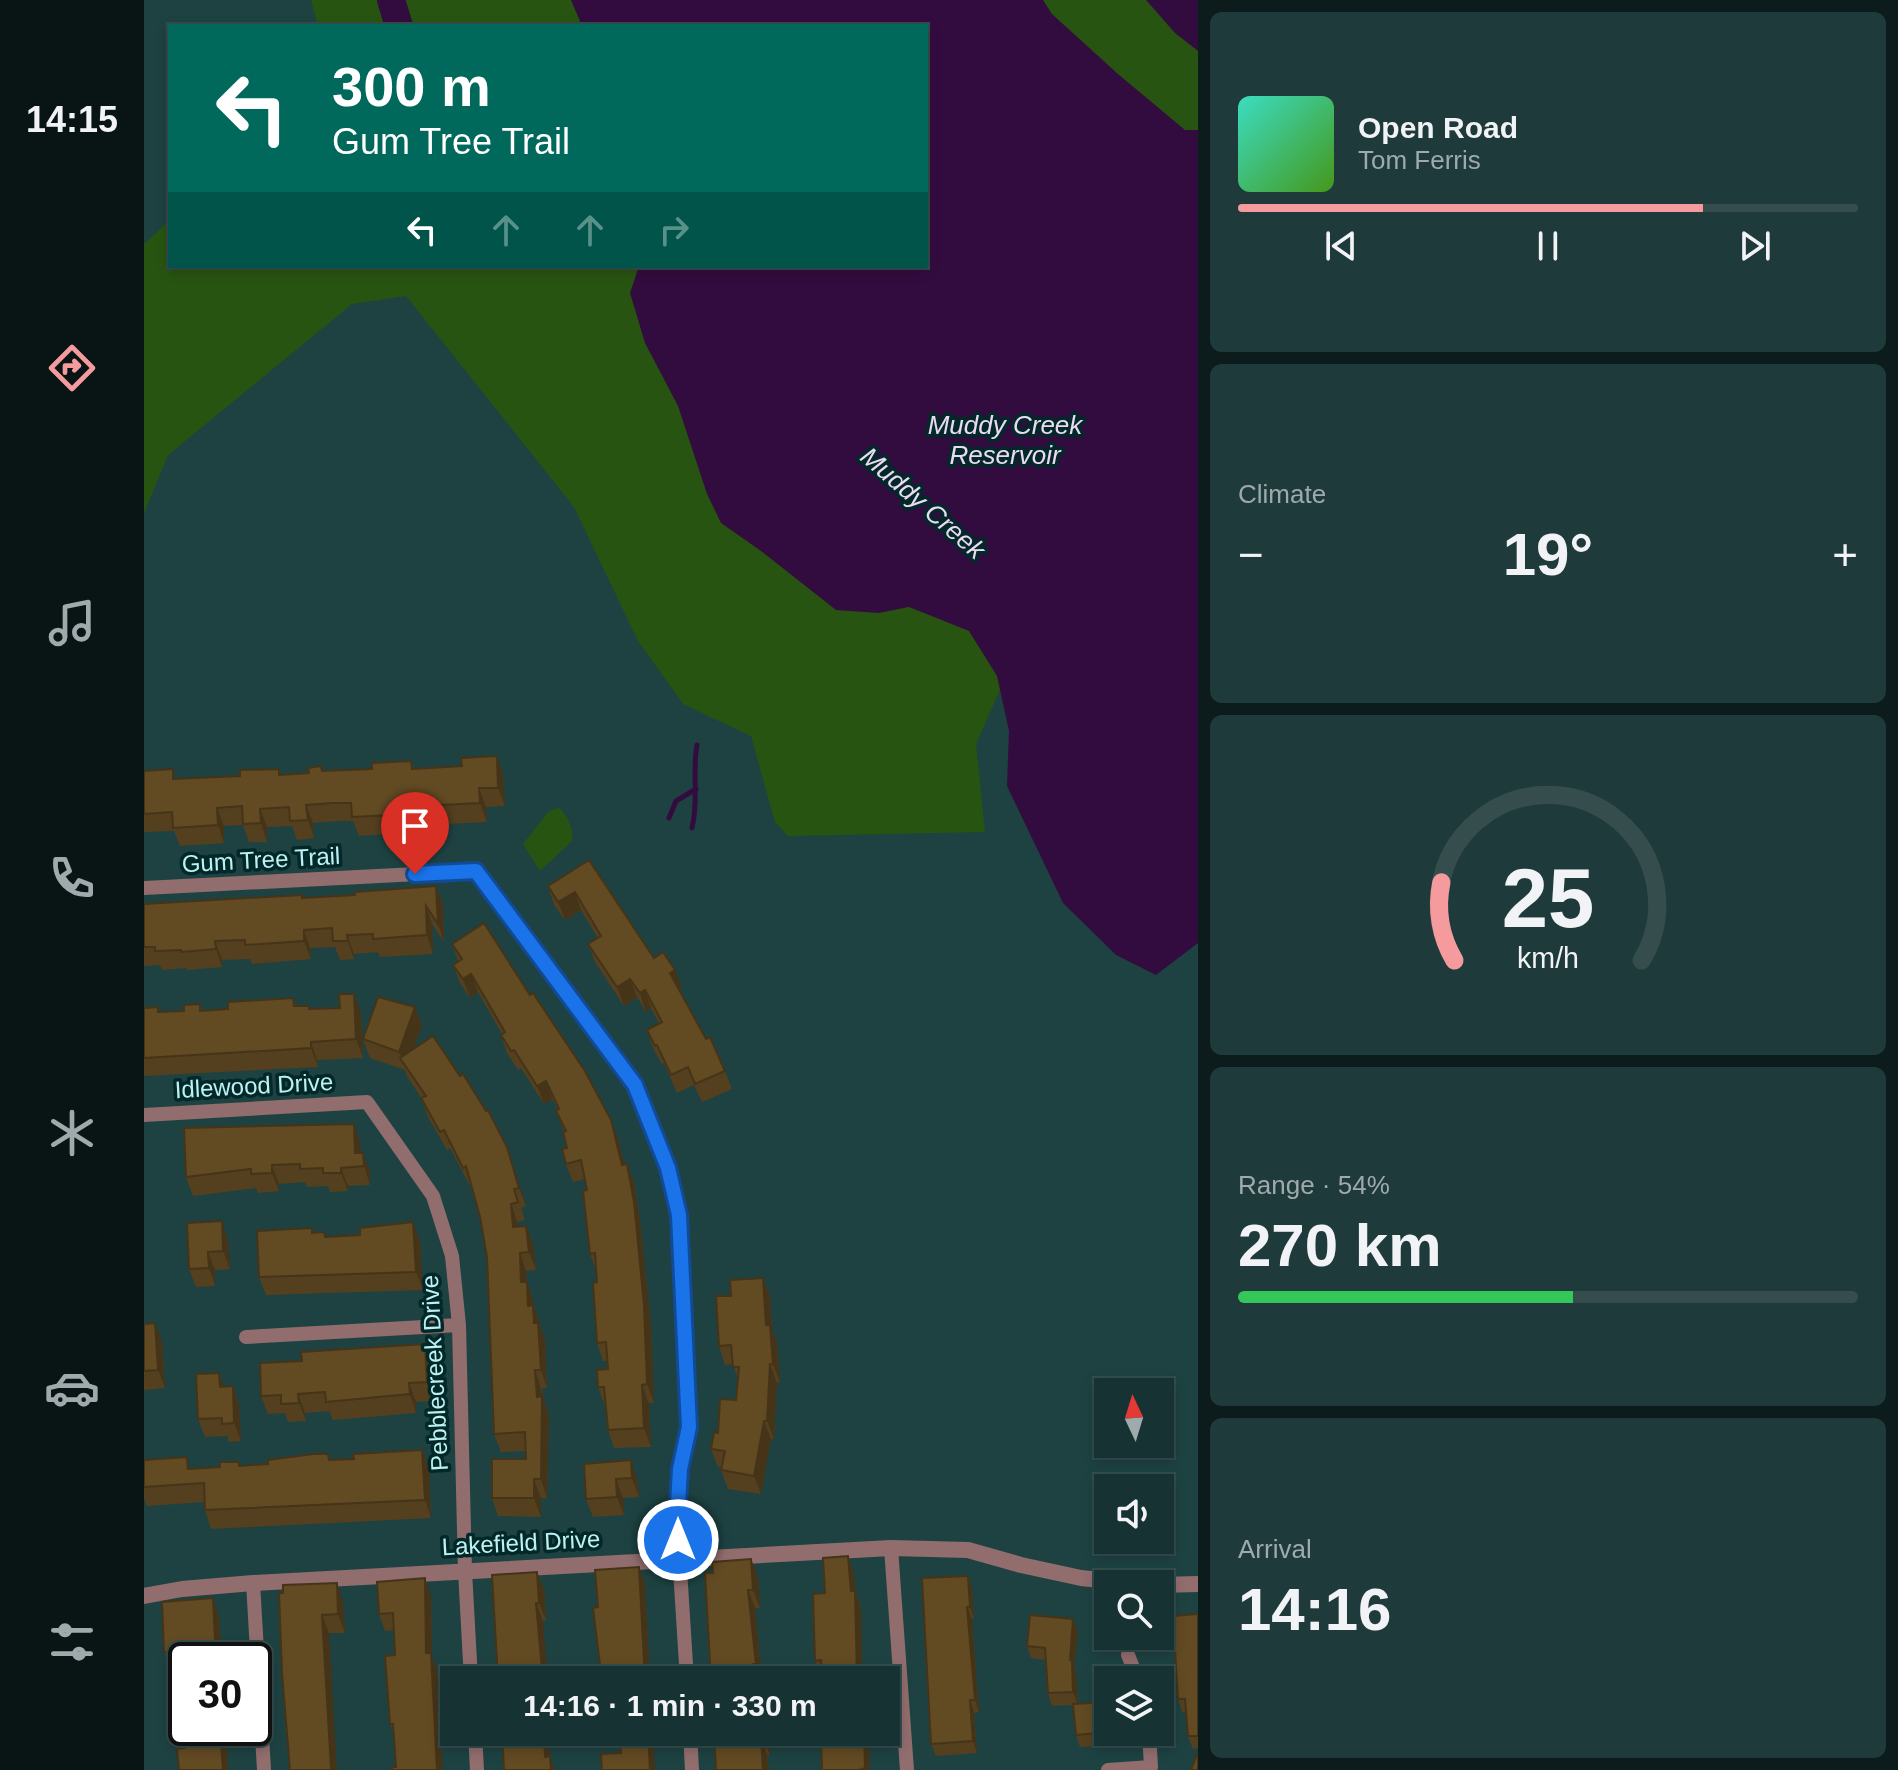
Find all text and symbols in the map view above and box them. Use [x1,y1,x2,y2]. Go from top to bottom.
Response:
text: 300 m [332,55,491,118]
icon: left [200,56,304,160]
text: 14:15 [26,99,118,140]
text: Open Road [1358,111,1518,144]
text: Gum Tree Trail [332,121,570,162]
text: Tom Ferris [1358,145,1481,175]
icon: left [400,208,444,252]
icon: ahead [484,208,528,252]
icon: ahead [568,208,612,252]
icon: right [652,208,696,252]
icon: previous [1319,224,1363,268]
icon: pause [1526,224,1570,268]
icon: next [1733,224,1777,268]
icon: directions [44,340,100,396]
water label: Muddy Creek Reservoir [928,410,1084,470]
water label: Muddy Creek [855,441,993,566]
text: Climate [1238,479,1326,509]
text: 19° [1503,521,1593,588]
text: − [1238,530,1264,579]
text: + [1832,530,1858,579]
icon: music [44,595,100,651]
pin [381,792,449,874]
icon: arrive [393,804,437,848]
street label: Gum Tree Trail [181,842,341,877]
icon: phone [44,850,100,906]
text: 25 [1502,852,1594,945]
text: km/h [1517,942,1579,974]
street label: Idlewood Drive [174,1068,334,1103]
icon: climate [44,1105,100,1161]
text: Range · 54% [1238,1170,1390,1200]
text: 270 km [1238,1212,1442,1279]
street label: Pebblecreek Drive [416,1274,453,1472]
icon: car [44,1360,100,1416]
north arrow [1094,1378,1174,1458]
map controls [1094,1378,1174,1746]
button: sound [1094,1474,1174,1554]
position arrow [636,1498,720,1582]
street label: Lakefield Drive [441,1525,601,1560]
text: Arrival [1238,1534,1312,1564]
button: search [1094,1570,1174,1650]
text: 14:16 [1238,1576,1391,1643]
icon: filters [44,1614,100,1670]
speed limit sign: 30 [168,1642,272,1746]
button: layers [1094,1666,1174,1746]
text: 14:16 · 1 min · 330 m [523,1689,817,1722]

